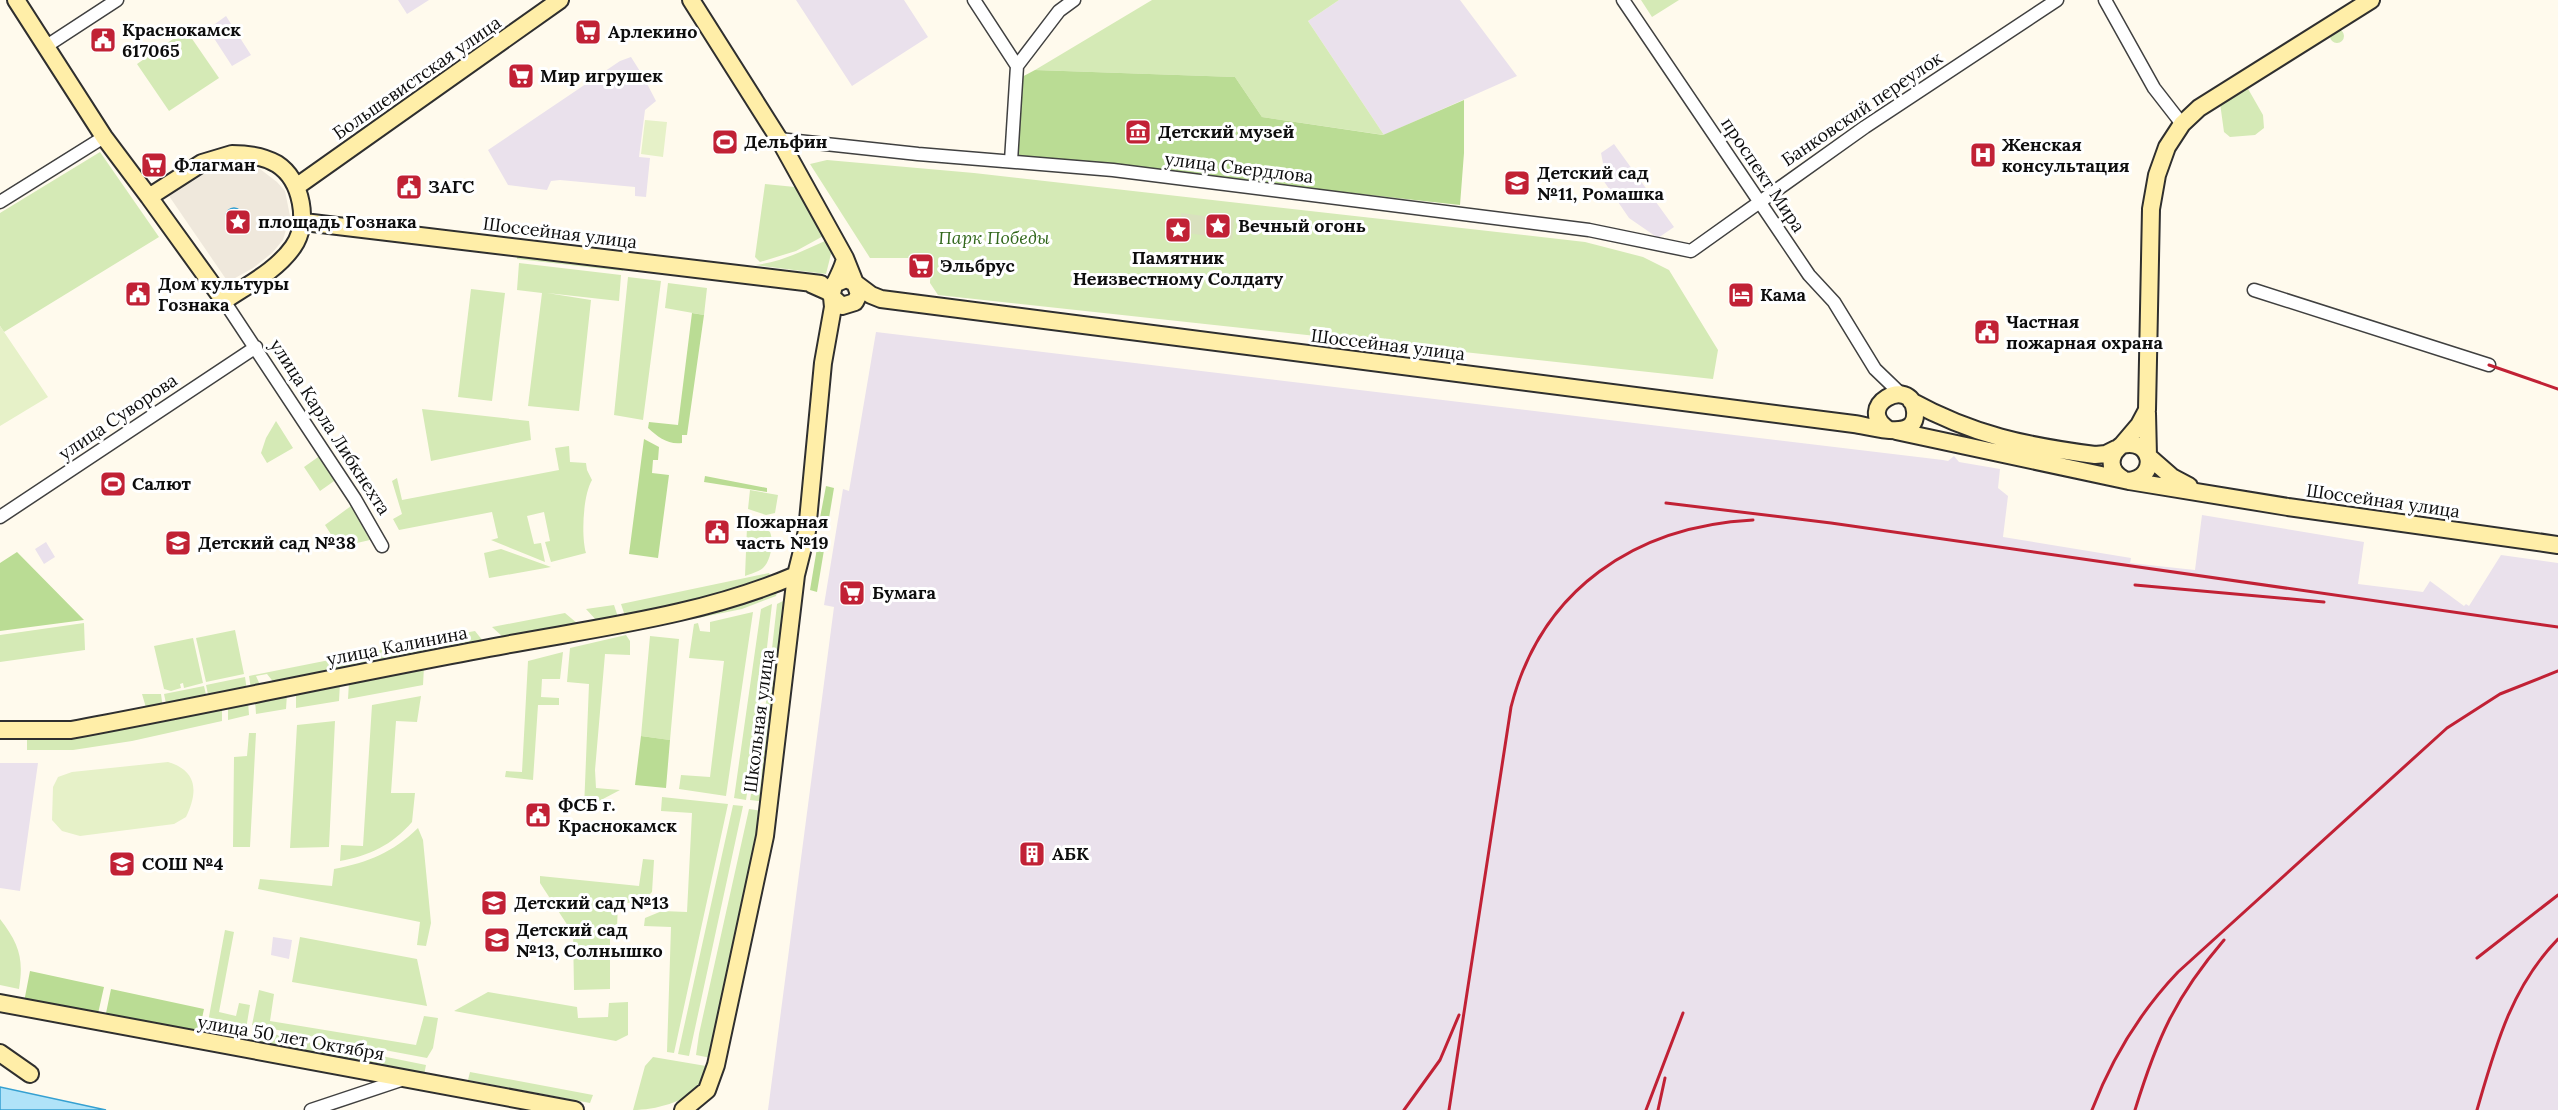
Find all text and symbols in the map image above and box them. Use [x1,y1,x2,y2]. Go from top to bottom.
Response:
street label: Большевистская улица [328,11,505,144]
supermarket icon: Арлекино [573,17,603,47]
place label: Краснокамск 617065 [122,18,241,62]
place label: Арлекино [608,20,697,43]
public building icon: Краснокамск 617065 [88,25,118,55]
street label: Банковский переулок [1777,46,1947,171]
supermarket icon: Мир игрушек [506,61,536,91]
place label: Мир игрушек [540,64,663,87]
street label: проспект Мира [1716,113,1810,237]
museum icon: Детский музей [1123,117,1153,147]
place label: Детский музей [1158,120,1294,143]
sports icon: Дельфин [710,127,740,157]
place label: Дельфин [744,130,828,153]
place label: Женская консультация [2002,133,2130,177]
hospital icon: Женская консультация [1968,140,1998,170]
street label: улица Свердлова [1163,147,1315,188]
supermarket icon: Флагман [139,150,169,180]
place label: Флагман [174,153,256,176]
place label: Детский сад №11, Ромашка [1537,161,1664,205]
school or university icon: Детский сад №11, Ромашка [1502,168,1532,198]
public building icon: ЗАГС [394,172,424,202]
place label: ЗАГС [428,175,475,198]
place icon: площадь Гознака [223,207,253,237]
place label: площадь Гознака [258,210,417,233]
place icon: Вечный огонь [1203,211,1233,241]
street label: Шоссейная улица [482,212,638,253]
place label: Вечный огонь [1238,214,1366,237]
place icon: Памятник Неизвестному Солдату [1163,215,1193,245]
park label: Парк Победы [938,226,1050,249]
place label: Памятник Неизвестному Солдату [1073,246,1283,290]
supermarket icon: Эльбрус [906,251,936,281]
place label: Эльбрус [940,254,1015,277]
place label: Дом культуры Гознака [158,272,289,316]
public building icon: Дом культуры Гознака [123,279,153,309]
hotel icon: Кама [1726,280,1756,310]
place label: Кама [1760,283,1807,306]
place label: Частная пожарная охрана [2006,310,2163,354]
public building icon: Частная пожарная охрана [1972,317,2002,347]
street label: Шоссейная улица [1310,324,1466,365]
street label: улица Карла Либкнехта [265,334,396,519]
street label: улица Суворова [54,368,182,465]
sports icon: Салют [98,469,128,499]
place label: Салют [132,472,191,495]
street label: Шоссейная улица [2305,478,2461,523]
place label: Пожарная часть №19 [736,510,829,554]
public building icon: Пожарная часть №19 [702,517,732,547]
school or university icon: Детский сад №38 [163,528,193,558]
place label: Детский сад №38 [198,531,356,554]
supermarket icon: Бумага [837,578,867,608]
place label: Бумага [872,581,937,604]
street label: улица Калинина [325,621,469,670]
street label: Школьная улица [738,648,779,794]
place label: ФСБ г. Краснокамск [558,793,677,837]
public building icon: ФСБ г. Краснокамск [523,800,553,830]
building icon: АБК [1017,839,1047,869]
place label: АБК [1052,842,1089,865]
school or university icon: СОШ №4 [107,849,137,879]
place label: СОШ №4 [142,852,224,875]
school or university icon: Детский сад №13 [479,888,509,918]
place label: Детский сад №13 [514,891,669,914]
place label: Детский сад №13, Солнышко [516,918,663,962]
school or university icon: Детский сад №13, Солнышко [482,925,512,955]
street label: улица 50 лет Октября [196,1010,386,1065]

